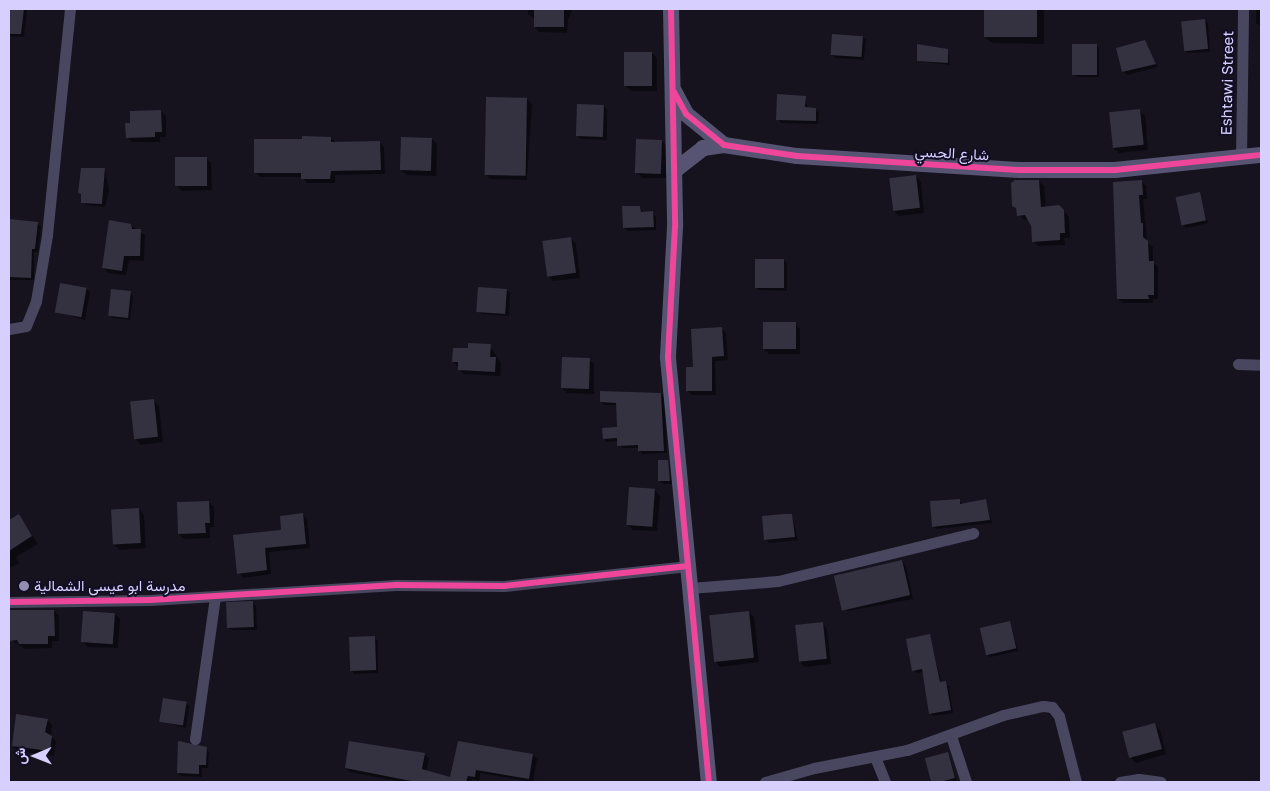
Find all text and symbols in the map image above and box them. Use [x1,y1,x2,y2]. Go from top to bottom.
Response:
street label: Eshtawi Street [1217,30,1237,136]
street label: شارع الحسي [914,142,990,164]
place label: مدرسة ابو عيسى الشمالية [34,577,186,595]
marker: مدرسة ابو عيسى الشمالية [18,580,30,592]
north arrow [10,731,60,781]
text: ش [11,748,28,765]

